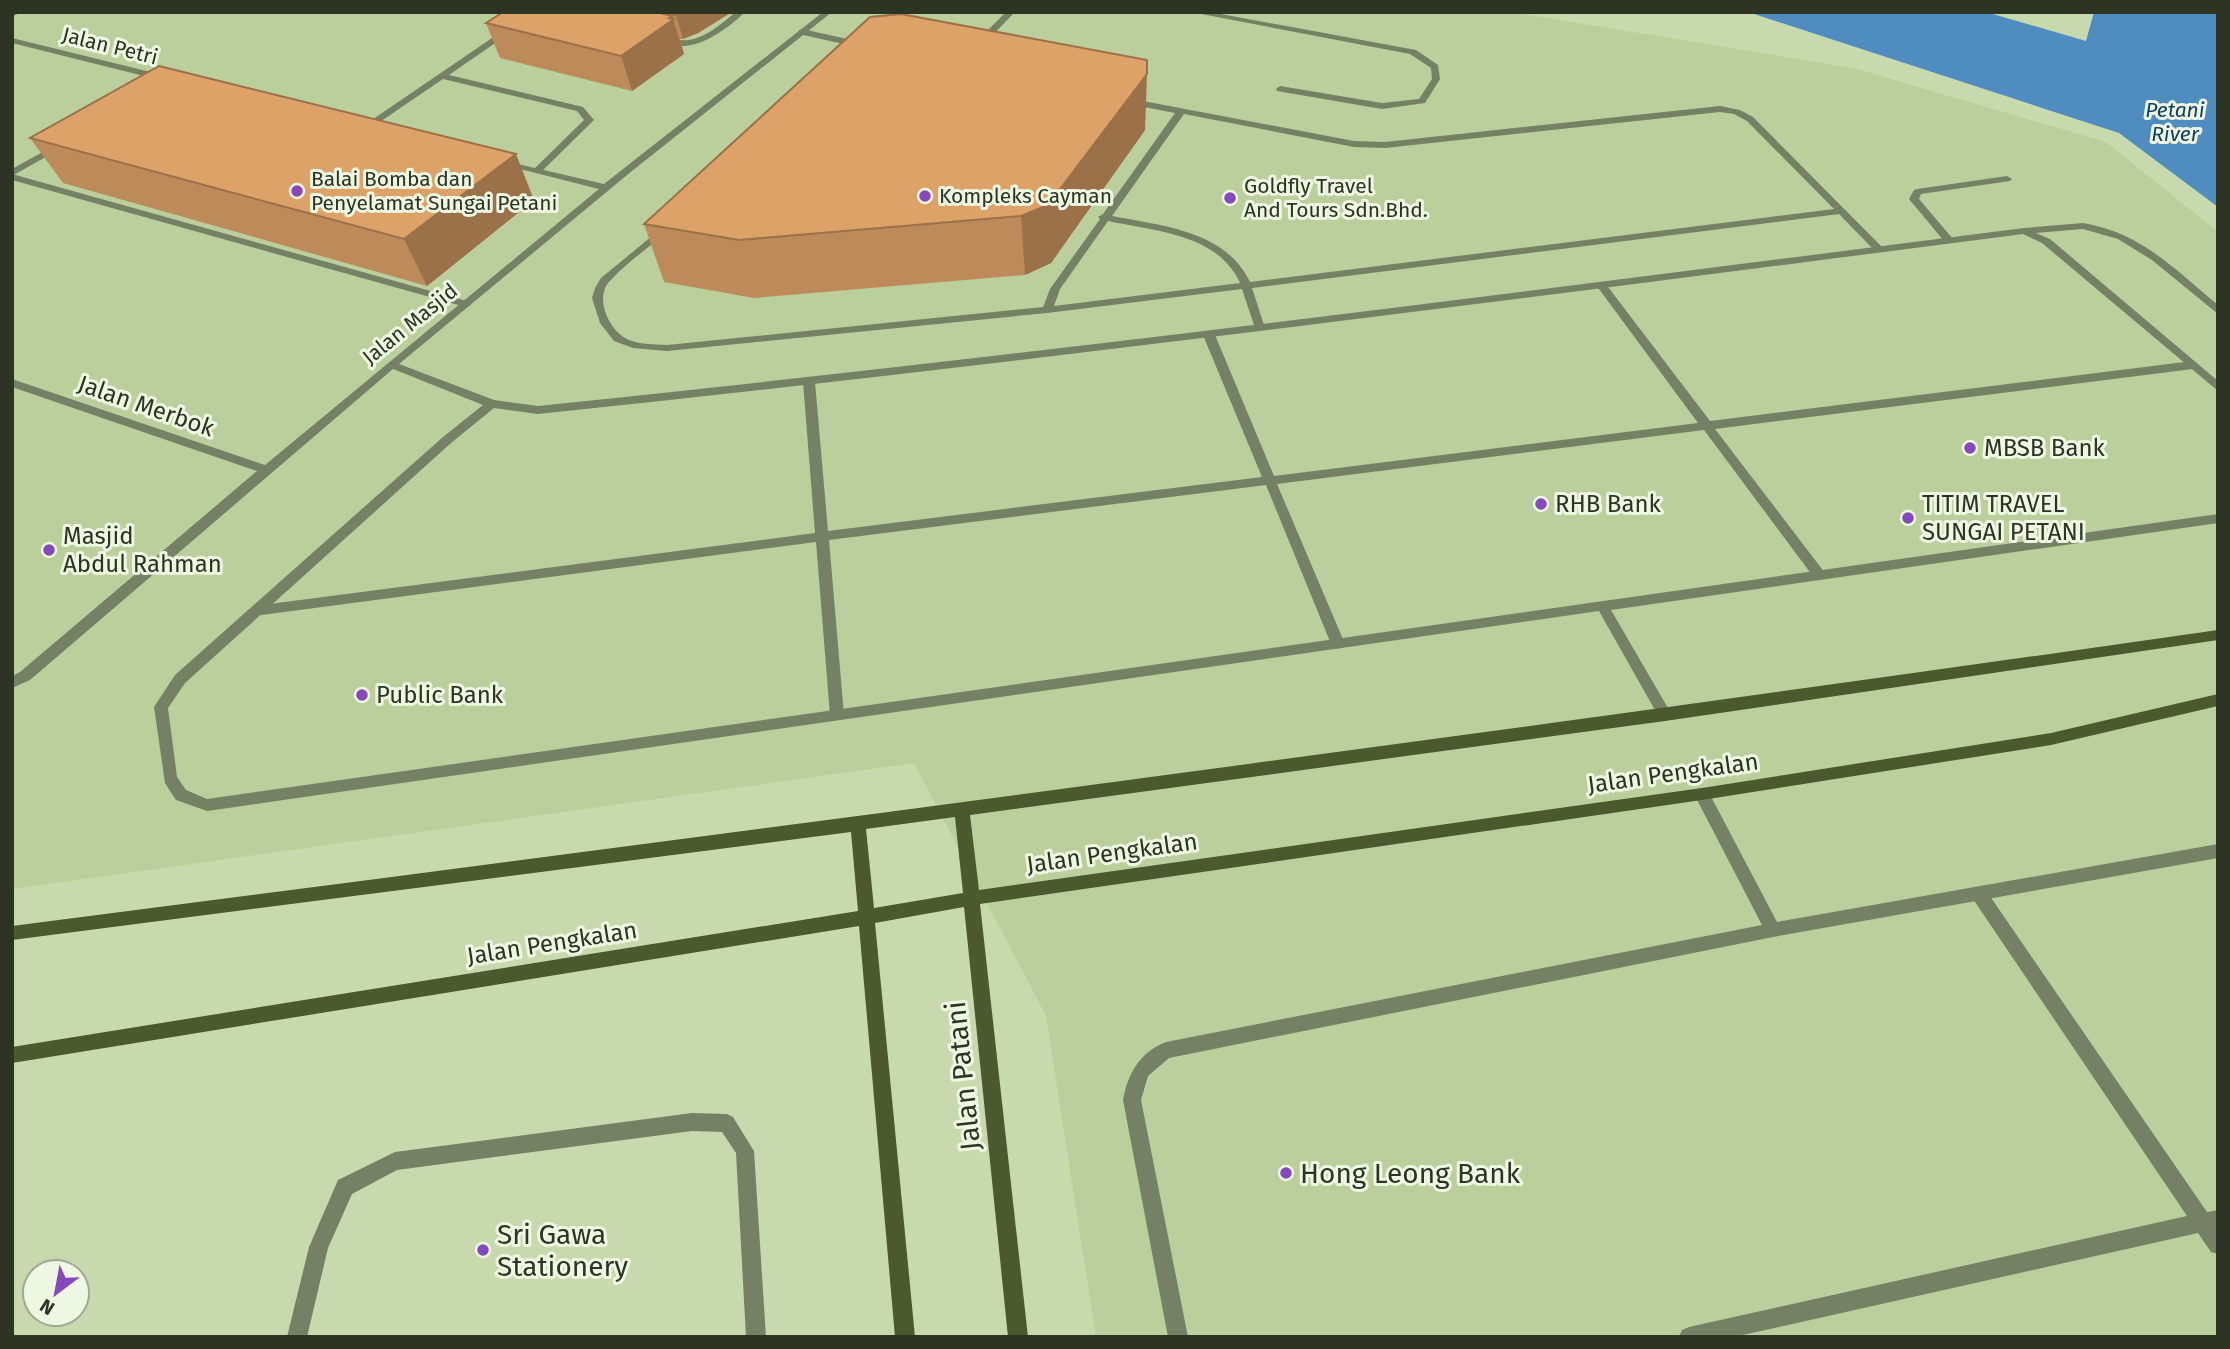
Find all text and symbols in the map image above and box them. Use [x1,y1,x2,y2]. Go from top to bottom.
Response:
street label: Jalan Petri [60,22,160,70]
water label: Petani River [2145,97,2205,147]
place label: Balai Bomba dan Penyelamat Sungai Petani [311,166,557,216]
place label: Goldfly Travel And Tours Sdn.Bhd. [1244,173,1428,223]
marker: Balai Bomba dan Penyelamat Sungai Petani [289,183,305,199]
place label: Kompleks Cayman [939,183,1112,209]
marker: Kompleks Cayman [917,188,933,204]
marker: Goldfly Travel And Tours Sdn.Bhd. [1222,190,1238,206]
street label: Jalan Masjid [357,278,463,370]
street label: Jalan Merbok [74,370,218,443]
place label: MBSB Bank [1984,434,2106,462]
marker: MBSB Bank [1962,440,1978,456]
place label: RHB Bank [1555,490,1662,518]
place label: TITIM TRAVEL SUNGAI PETANI [1922,490,2085,546]
marker: RHB Bank [1533,496,1549,512]
marker: TITIM TRAVEL SUNGAI PETANI [1900,510,1916,526]
place label: Masjid Abdul Rahman [63,522,222,578]
marker: Masjid Abdul Rahman [41,542,57,558]
place label: Public Bank [376,681,504,709]
marker: Public Bank [354,687,370,703]
street label: Jalan Pengkalan [1586,747,1760,799]
street label: Jalan Pengkalan [1025,827,1199,879]
street label: Jalan Pengkalan [465,916,639,970]
street label: Jalan Patani [939,1000,987,1152]
place label: Hong Leong Bank [1300,1157,1521,1190]
marker: Hong Leong Bank [1278,1165,1294,1181]
place label: Sri Gawa Stationery [497,1218,628,1283]
marker: Sri Gawa Stationery [475,1242,491,1258]
north arrow [21,1258,91,1328]
text: N [36,1294,59,1320]

